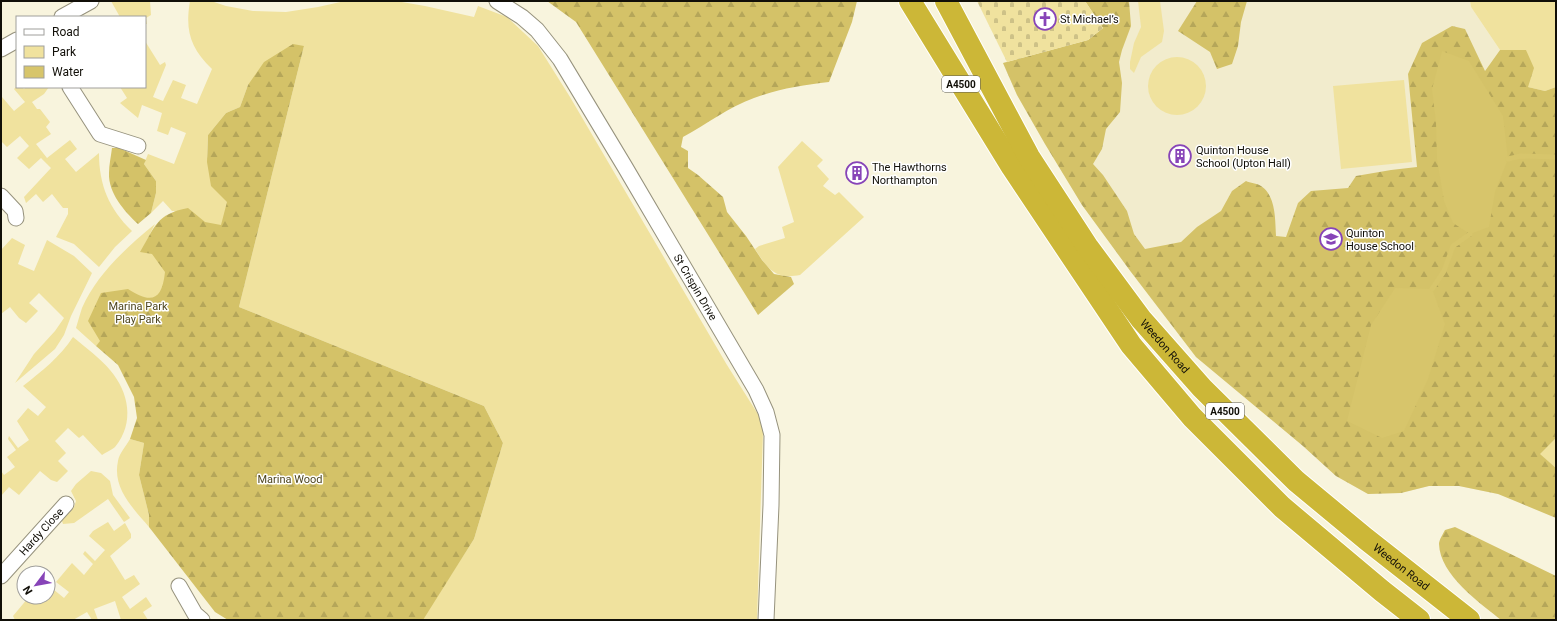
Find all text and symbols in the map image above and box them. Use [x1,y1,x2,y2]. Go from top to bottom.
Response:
church icon: St Michael’s [1032,6,1058,32]
place label: St Michael’s [1060,13,1119,26]
legend [16,16,146,88]
text: Road [52,25,80,39]
text: Park [52,45,77,59]
text: Water [52,65,83,79]
road number: A4500 [942,76,980,92]
building icon: Quinton House School (Upton Hall) [1167,143,1193,169]
place label: Quinton House School (Upton Hall) [1196,144,1291,170]
building icon: The Hawthorns Northampton [844,160,870,186]
place label: The Hawthorns Northampton [872,161,947,187]
school or university icon: Quinton House School [1318,226,1344,252]
place label: Quinton House School [1346,227,1414,253]
street label: St Crispin Drive [671,252,720,323]
park label: Marina Park Play Park [109,300,168,326]
street label: Weedon Road [1138,316,1192,376]
road number: A4500 [1206,403,1244,419]
park label: Marina Wood [257,473,323,486]
street label: Hardy Close [17,505,66,558]
street label: Weedon Road [1371,541,1432,593]
north arrow [16,565,56,605]
text: N [20,583,36,597]

